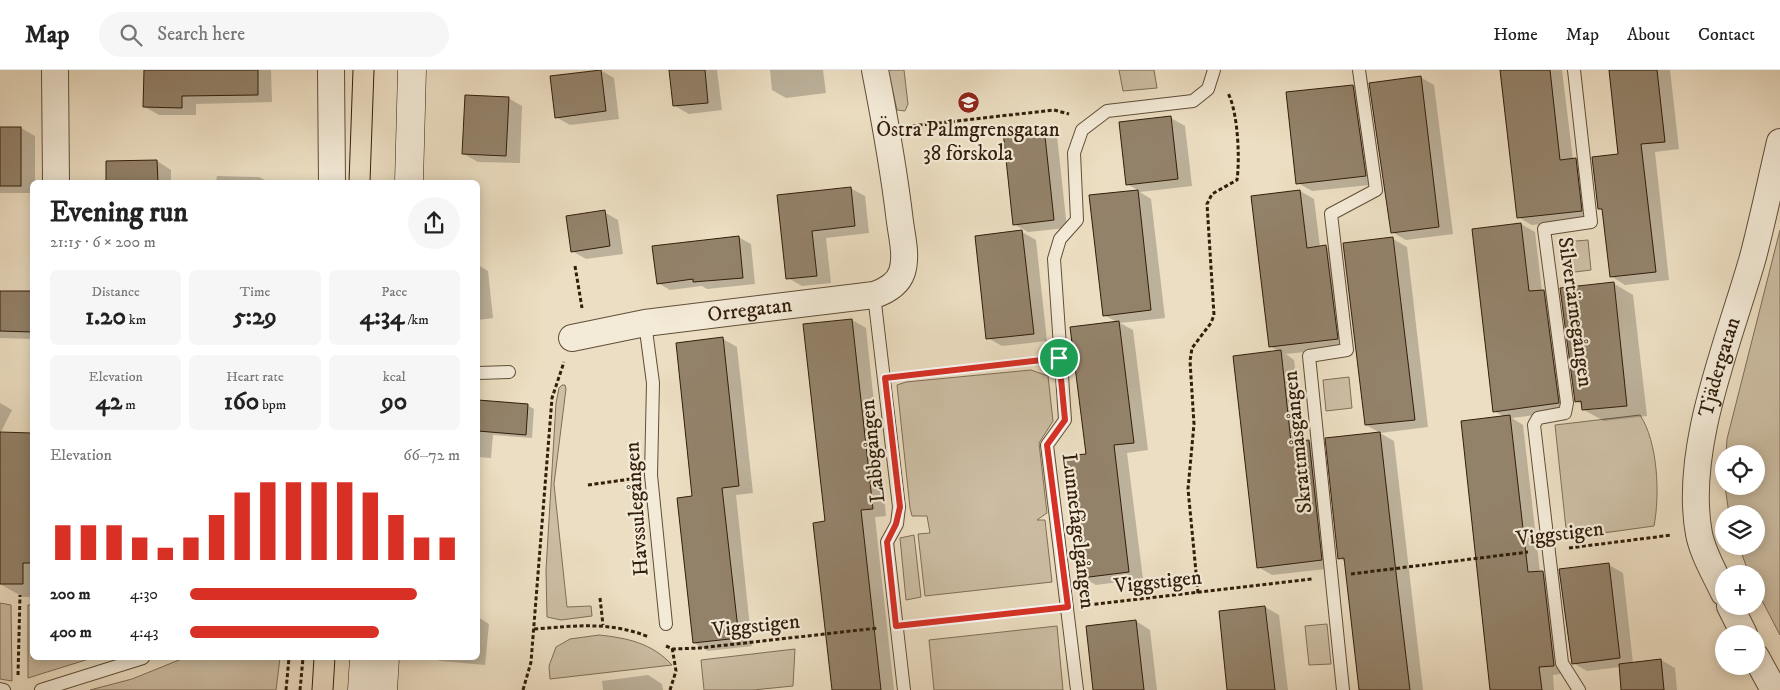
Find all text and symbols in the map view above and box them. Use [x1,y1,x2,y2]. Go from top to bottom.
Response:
search box [99,12,449,57]
text: Map [25,20,69,50]
icon: search [117,21,145,49]
text: Search here [157,23,245,46]
text: Home [1493,24,1538,46]
text: Map [1566,24,1599,46]
text: About [1627,24,1670,46]
text: Contact [1698,24,1755,46]
school or university icon: Östra Palmgrensgatan 38 förskola [956,91,980,115]
place label: Östra Palmgrensgatan 38 förskola [876,116,1060,167]
text: Evening run [50,195,188,230]
button: share [408,197,460,249]
text: 21:15 · 6 × 200 m [50,232,156,252]
street label: Silvertärnegången [1552,235,1598,389]
text: Distance [92,283,140,301]
text: Time [240,283,270,301]
text: Pace [381,283,407,301]
street label: Orregatan [706,292,793,328]
text: 1.20 [85,301,126,332]
text: 5:29 [233,301,277,332]
text: 4:34 [360,301,405,332]
text: km [126,311,146,329]
text: /km [405,311,429,329]
street label: Tjädergatan [1693,314,1747,420]
pin [1038,337,1080,379]
icon: arrive [1045,344,1073,372]
text: Elevation [89,368,143,386]
text: Heart rate [226,368,284,386]
text: kcal [383,368,406,386]
street label: Skrattmåsgången [1278,369,1318,515]
text: 42 [96,386,122,417]
text: 160 [224,386,259,417]
text: 90 [381,386,407,417]
text: m [122,396,136,414]
text: bpm [259,396,286,414]
street label: Labbgången [855,398,891,504]
street label: Havssulegången [619,441,655,577]
text: Elevation [50,445,112,465]
text: 66–72 m [403,445,460,465]
map controls [1715,445,1765,675]
button: locate [1715,445,1765,495]
street label: Lunnefågelgången [1056,452,1100,610]
button: layers [1715,505,1765,555]
street label: Viggstigen [1514,516,1605,552]
street label: Viggstigen [1112,564,1203,600]
button: + [1715,565,1765,615]
text: 200 m [50,584,91,604]
text: 4:30 [130,584,158,604]
street label: Viggstigen [710,608,801,644]
text: 400 m [50,622,92,642]
text: 4:43 [130,622,159,642]
button: − [1715,625,1765,675]

